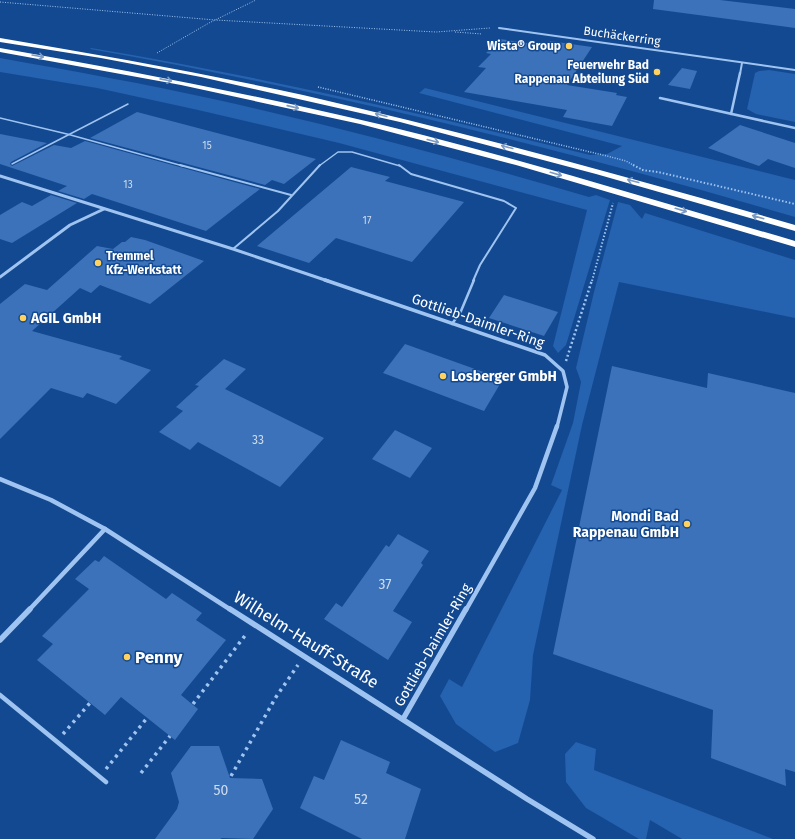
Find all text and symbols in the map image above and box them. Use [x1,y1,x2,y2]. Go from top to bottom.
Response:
street label: Buchäckerring [582,24,662,48]
place label: Wista® Group [487,39,561,53]
marker: Wista® Group [564,41,574,51]
one-way arrow [32,53,45,61]
place label: Feuerwehr Bad Rappenau Abteilung Süd [515,58,649,86]
marker: Feuerwehr Bad Rappenau Abteilung Süd [652,67,662,77]
one-way arrow [159,76,172,84]
one-way arrow [287,103,300,111]
one-way arrow [375,111,388,119]
one-way arrow [427,138,440,145]
house number: 15 [202,140,212,152]
one-way arrow [501,143,514,150]
one-way arrow [549,171,562,178]
one-way arrow [626,177,639,184]
house number: 13 [123,179,133,191]
one-way arrow [674,207,687,214]
one-way arrow [751,213,764,220]
house number: 17 [363,215,372,227]
place label: Tremmel Kfz-Werkstatt [106,249,182,277]
marker: Tremmel Kfz-Werkstatt [93,258,103,268]
street label: Gottlieb-Daimler-Ring [409,290,547,352]
place label: AGIL GmbH [30,310,101,327]
marker: AGIL GmbH [18,313,28,323]
place label: Losberger GmbH [451,368,557,385]
marker: Losberger GmbH [438,371,448,381]
house number: 33 [252,433,264,447]
place label: Mondi Bad Rappenau GmbH [573,508,679,541]
marker: Mondi Bad Rappenau GmbH [682,519,692,529]
house number: 37 [378,576,392,593]
street label: Gottlieb-Daimler-Ring [391,580,476,710]
street label: Wilhelm-Hauff-Straße [229,587,383,693]
place label: Penny [135,647,183,668]
marker: Penny [122,652,132,662]
house number: 50 [214,782,229,799]
house number: 52 [354,791,368,808]

